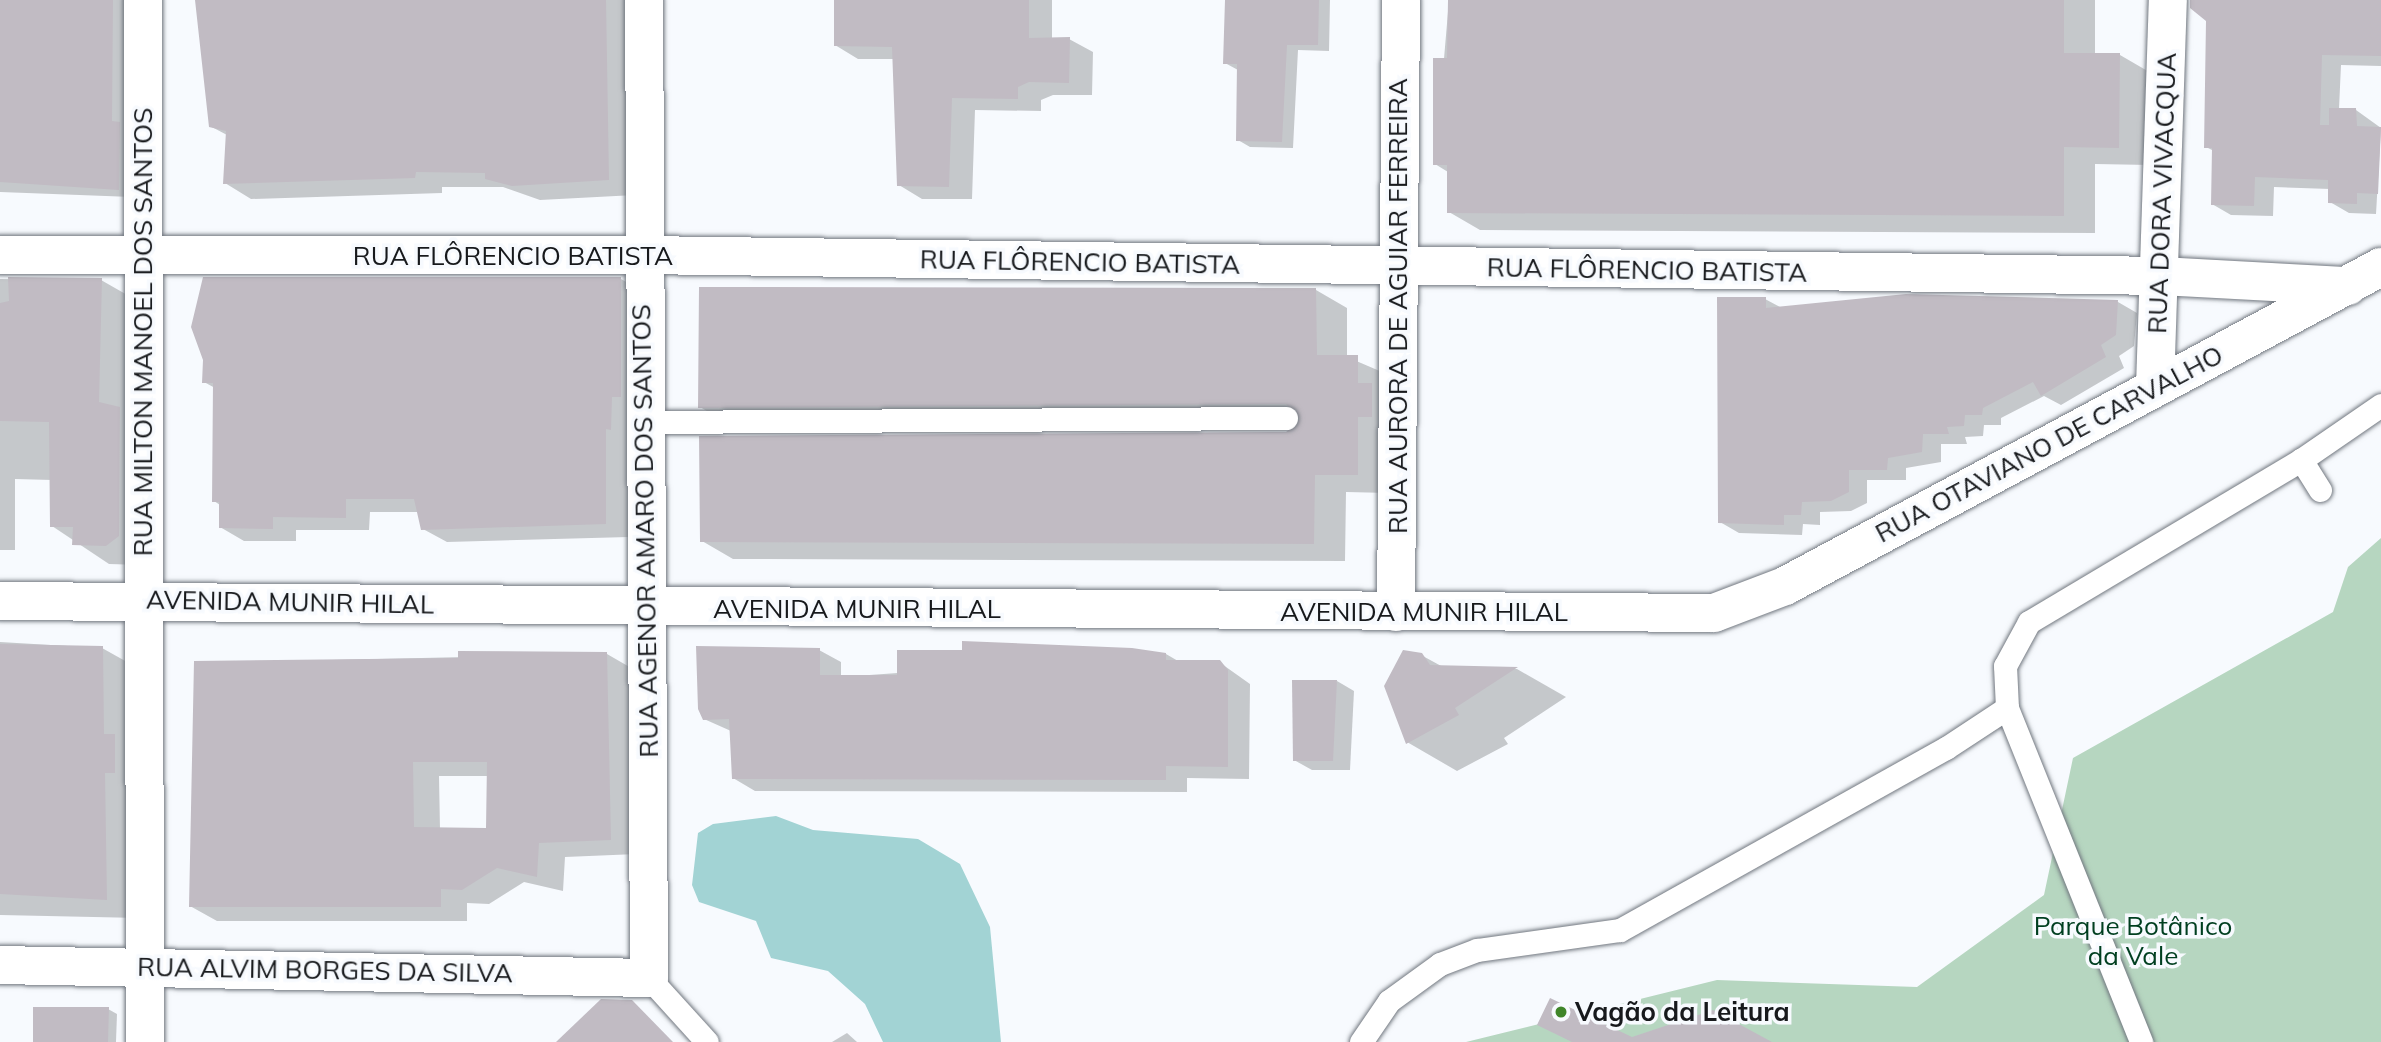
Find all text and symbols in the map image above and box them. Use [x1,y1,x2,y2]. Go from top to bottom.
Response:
street label: RUA DORA VIVACQUA [2141,52,2183,334]
street label: RUA AURORA DE AGUIAR FERREIRA [1382,78,1414,534]
street label: RUA MILTON MANOEL DOS SANTOS [127,108,159,556]
street label: RUA FLÔRENCIO BATISTA [353,240,673,272]
street label: RUA FLÔRENCIO BATISTA [920,244,1240,280]
street label: RUA FLÔRENCIO BATISTA [1487,252,1807,288]
street label: RUA AGENOR AMARO DOS SANTOS [625,304,665,758]
street label: RUA OTAVIANO DE CARVALHO [1870,339,2228,549]
street label: AVENIDA MUNIR HILAL [146,584,434,620]
street label: AVENIDA MUNIR HILAL [713,593,1001,625]
street label: AVENIDA MUNIR HILAL [1280,596,1568,628]
park label: Parque Botânico da Vale [2034,910,2232,972]
street label: RUA ALVIM BORGES DA SILVA [137,951,513,989]
place label: Vagão da Leitura [1575,996,1789,1028]
marker: Vagão da Leitura [1553,1004,1569,1020]

